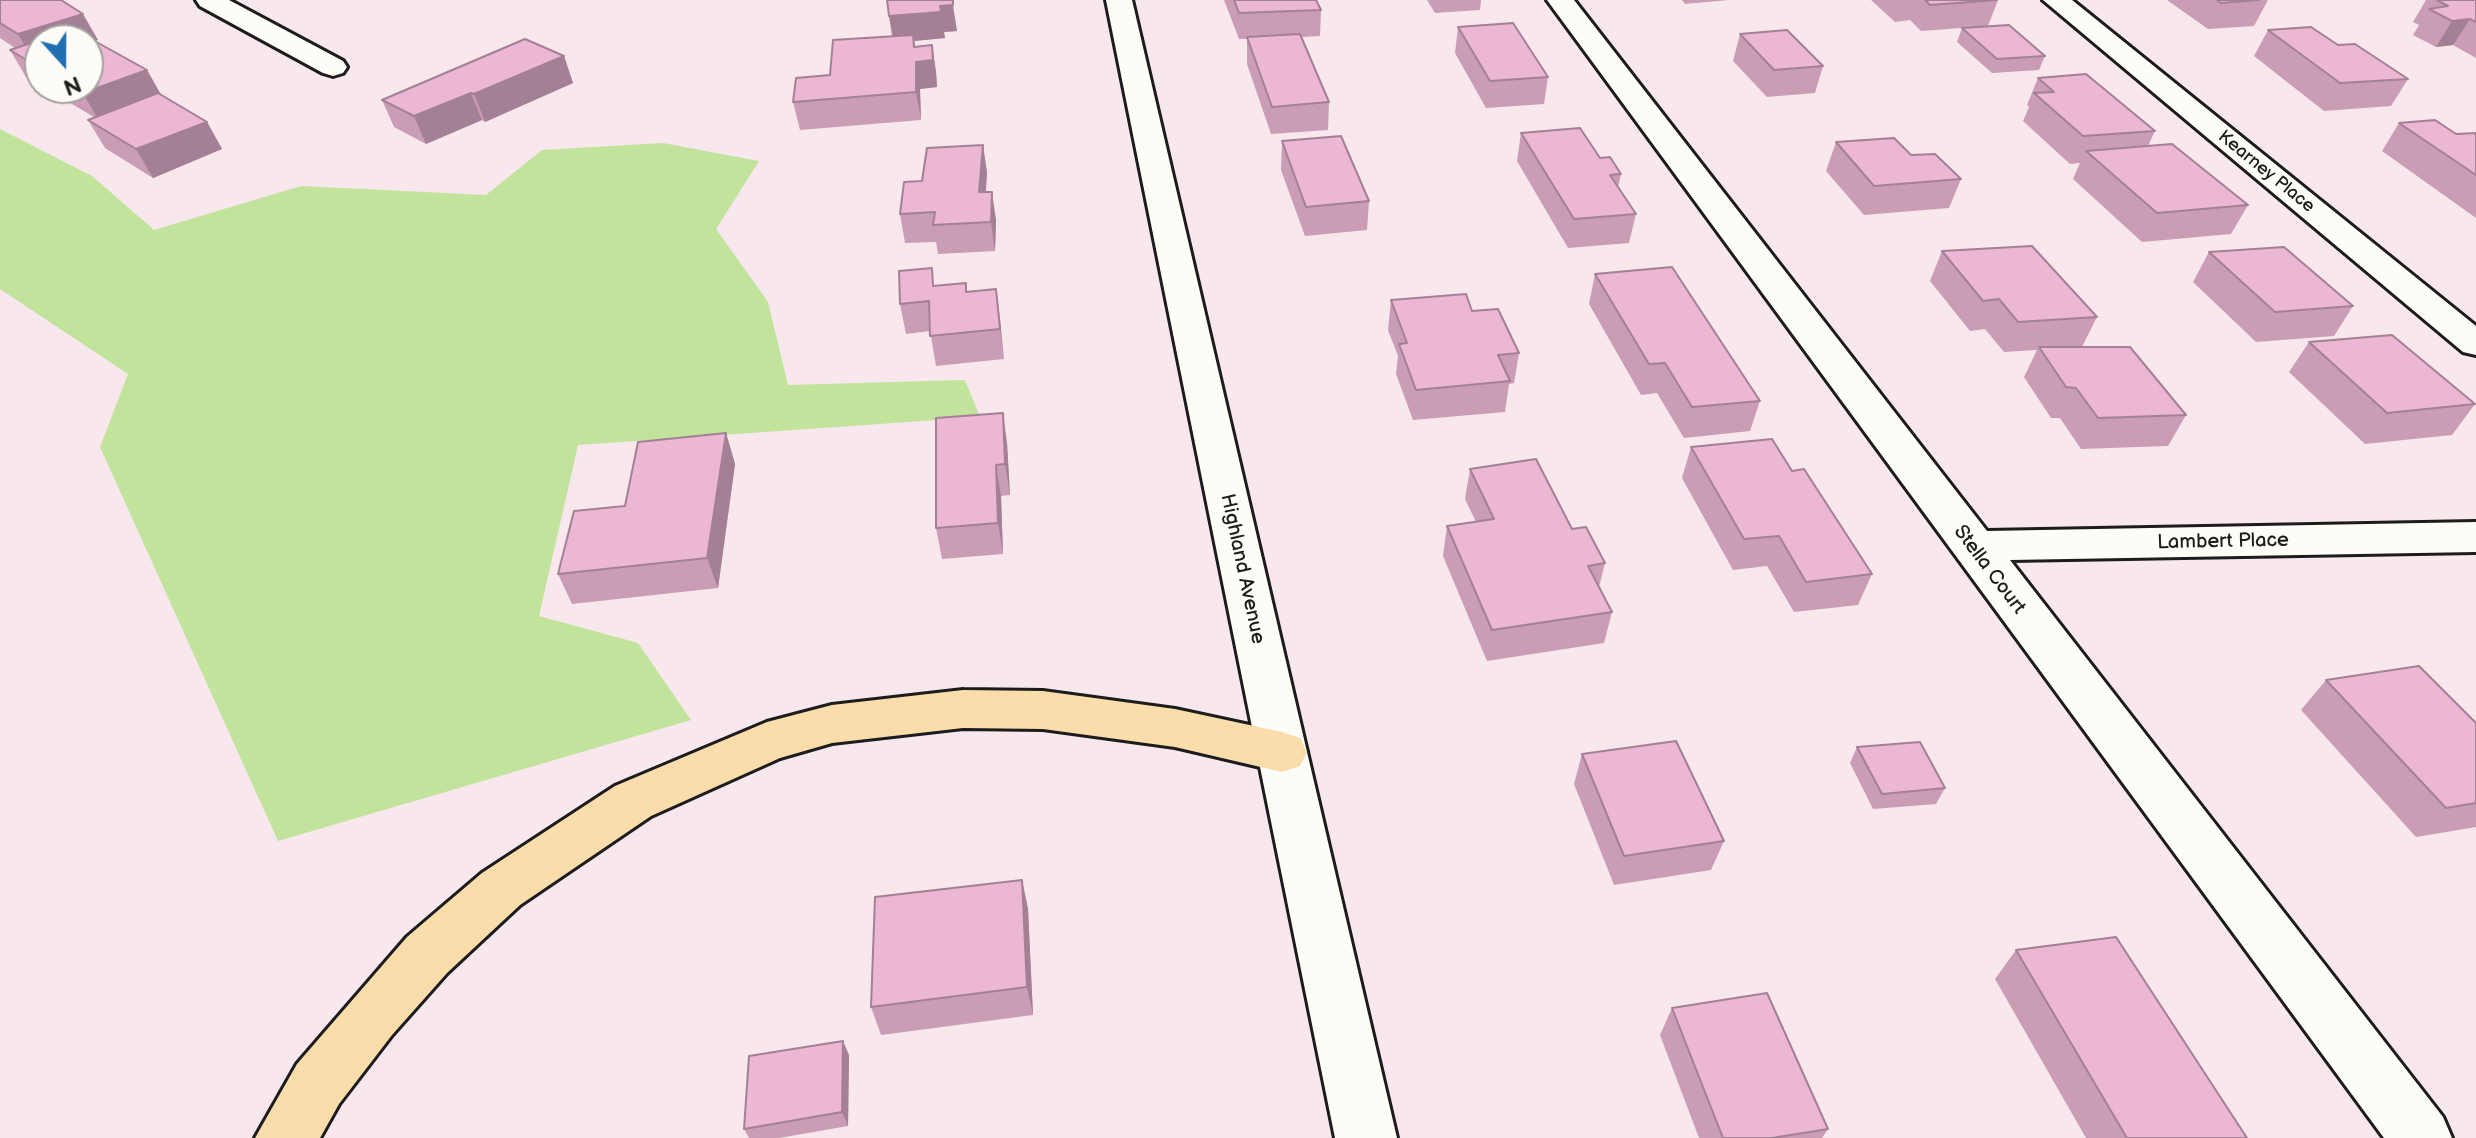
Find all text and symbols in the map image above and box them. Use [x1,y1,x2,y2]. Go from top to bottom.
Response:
north arrow [24,24,104,104]
text: N [60,69,85,101]
street label: Kearney Place [2213,126,2319,218]
street label: Highland Avenue [1214,492,1270,646]
street label: Stella Court [1948,521,2030,619]
street label: Lambert Place [2157,529,2289,555]

